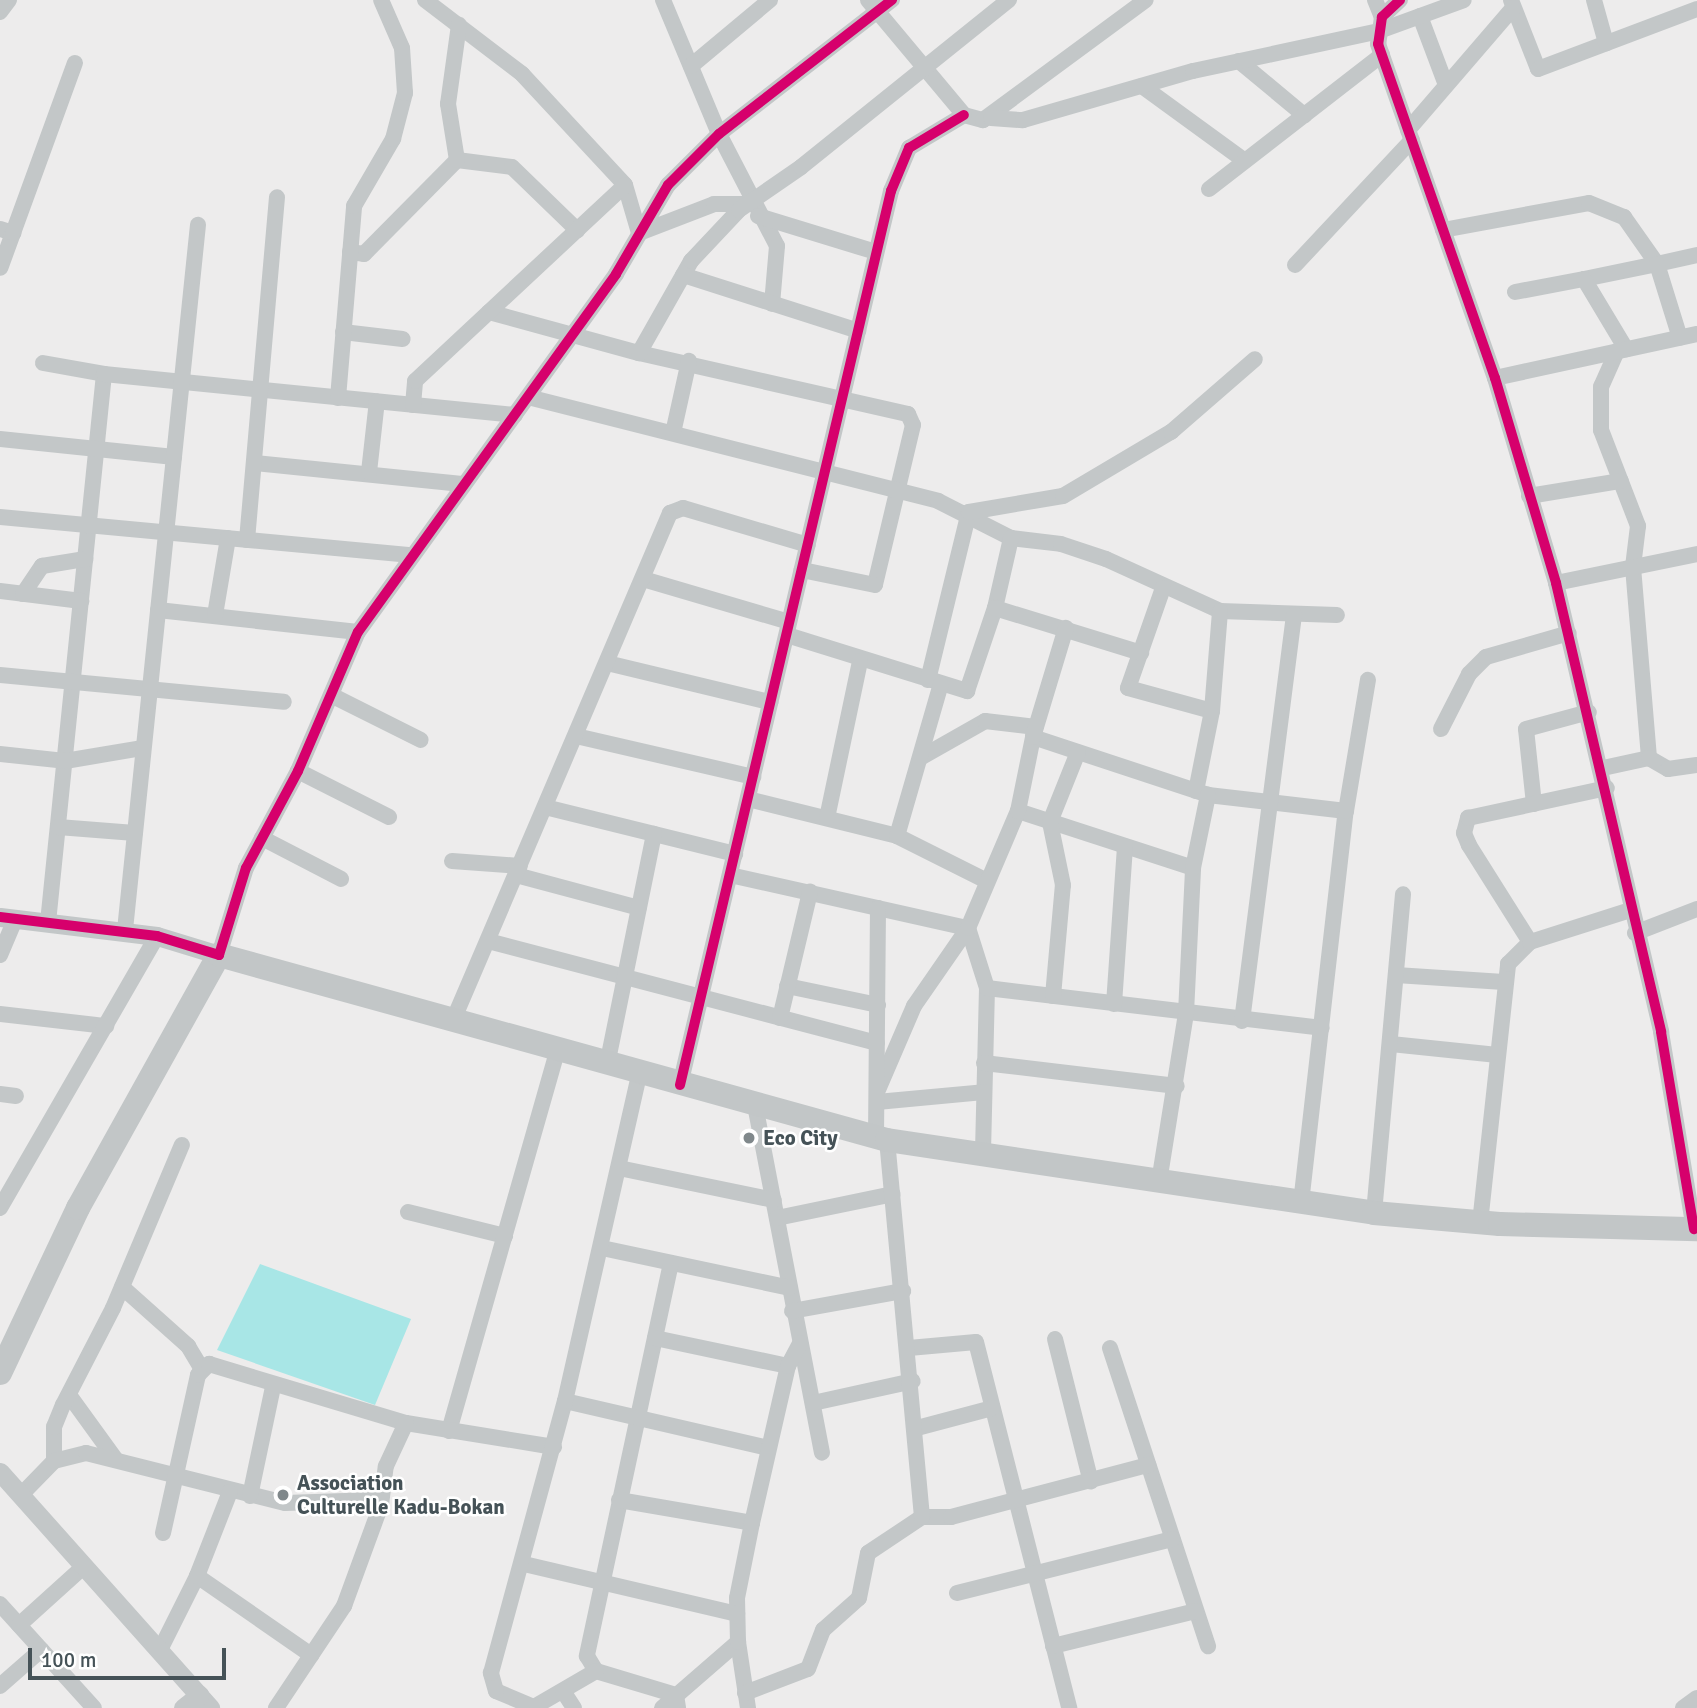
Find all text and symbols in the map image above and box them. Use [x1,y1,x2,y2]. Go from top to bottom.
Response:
place label: Eco City [763,1125,838,1151]
marker: Eco City [741,1130,757,1146]
place label: Association Culturelle Kadu-Bokan [297,1470,505,1520]
marker: Association Culturelle Kadu-Bokan [275,1487,291,1503]
scale bar [32,1634,229,1678]
text: 100 m [41,1647,96,1673]

